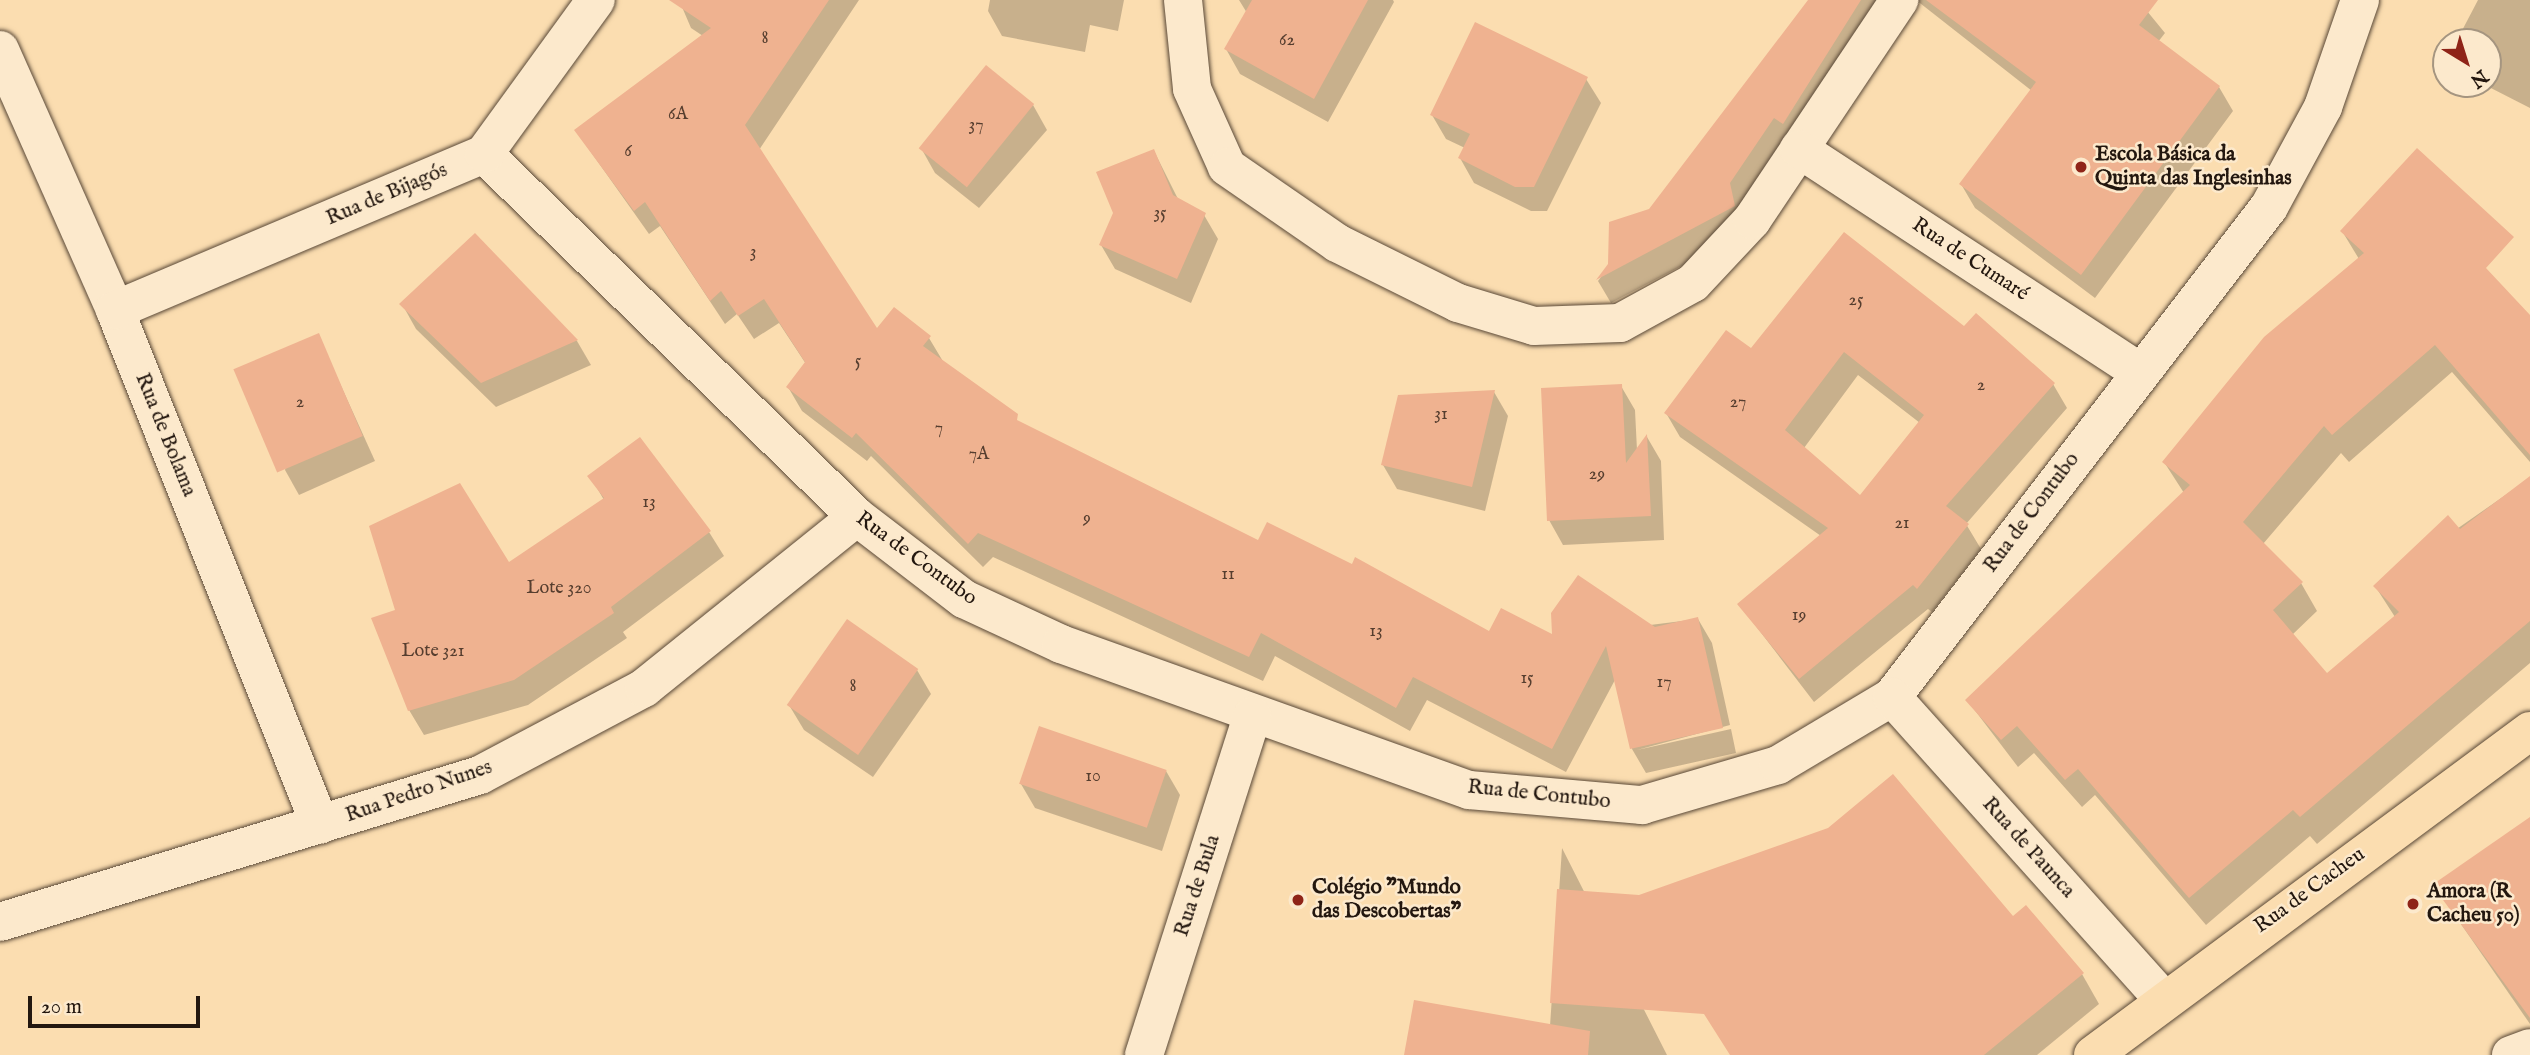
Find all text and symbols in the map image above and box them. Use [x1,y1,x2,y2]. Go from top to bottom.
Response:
house number: 8 [761,28,769,50]
north arrow [2432,28,2502,98]
house number: 62 [1279,30,1295,52]
text: N [2465,63,2493,92]
house number: 6A [668,104,688,126]
house number: 37 [968,115,984,137]
house number: 6 [624,141,632,163]
place label: Escola Básica da Quinta das Inglesinhas [2095,142,2292,192]
street label: Rua de Bijagós [323,158,451,232]
marker: Escola Básica da Quinta das Inglesinhas [2073,159,2089,175]
house number: 35 [1153,203,1167,225]
street label: Rua de Cumaré [1907,213,2033,307]
house number: 3 [750,242,756,264]
house number: 25 [1849,290,1863,312]
house number: 5 [855,351,861,373]
street label: Rua de Bolama [129,370,201,500]
house number: 2 [1977,375,1985,397]
house number: 2 [296,392,304,414]
house number: 27 [1730,392,1746,414]
house number: 31 [1434,404,1448,426]
house number: 7 [935,418,943,440]
house number: 7A [969,444,989,466]
street label: Rua de Contubo [1979,448,2085,578]
house number: 29 [1589,464,1605,486]
house number: 13 [642,492,656,514]
street label: Rua de Contubo [850,507,982,611]
house number: 9 [1083,508,1091,530]
house number: 21 [1894,513,1910,535]
house number: 11 [1221,564,1235,586]
house number: Lote 320 [526,578,592,600]
house number: 19 [1792,605,1806,627]
house number: 13 [1369,621,1383,643]
house number: Lote 321 [402,641,464,663]
house number: 15 [1520,668,1534,690]
house number: 17 [1656,672,1672,694]
house number: 8 [849,676,857,698]
street label: Rua Pedro Nunes [342,755,496,829]
house number: 10 [1085,766,1101,788]
street label: Rua de Contubo [1466,775,1612,815]
street label: Rua de Paunca [1976,792,2080,904]
street label: Rua de Bula [1170,832,1226,940]
street label: Rua de Cacheu [2250,842,2370,940]
place label: Colégio "Mundo das Descobertas" [1312,875,1461,925]
place label: Amora (R Cacheu 50) [2427,879,2520,929]
marker: Colégio "Mundo das Descobertas" [1290,892,1306,908]
marker: Amora (R Cacheu 50) [2405,896,2421,912]
scale bar [32,982,203,1026]
text: 20 m [41,994,82,1021]

